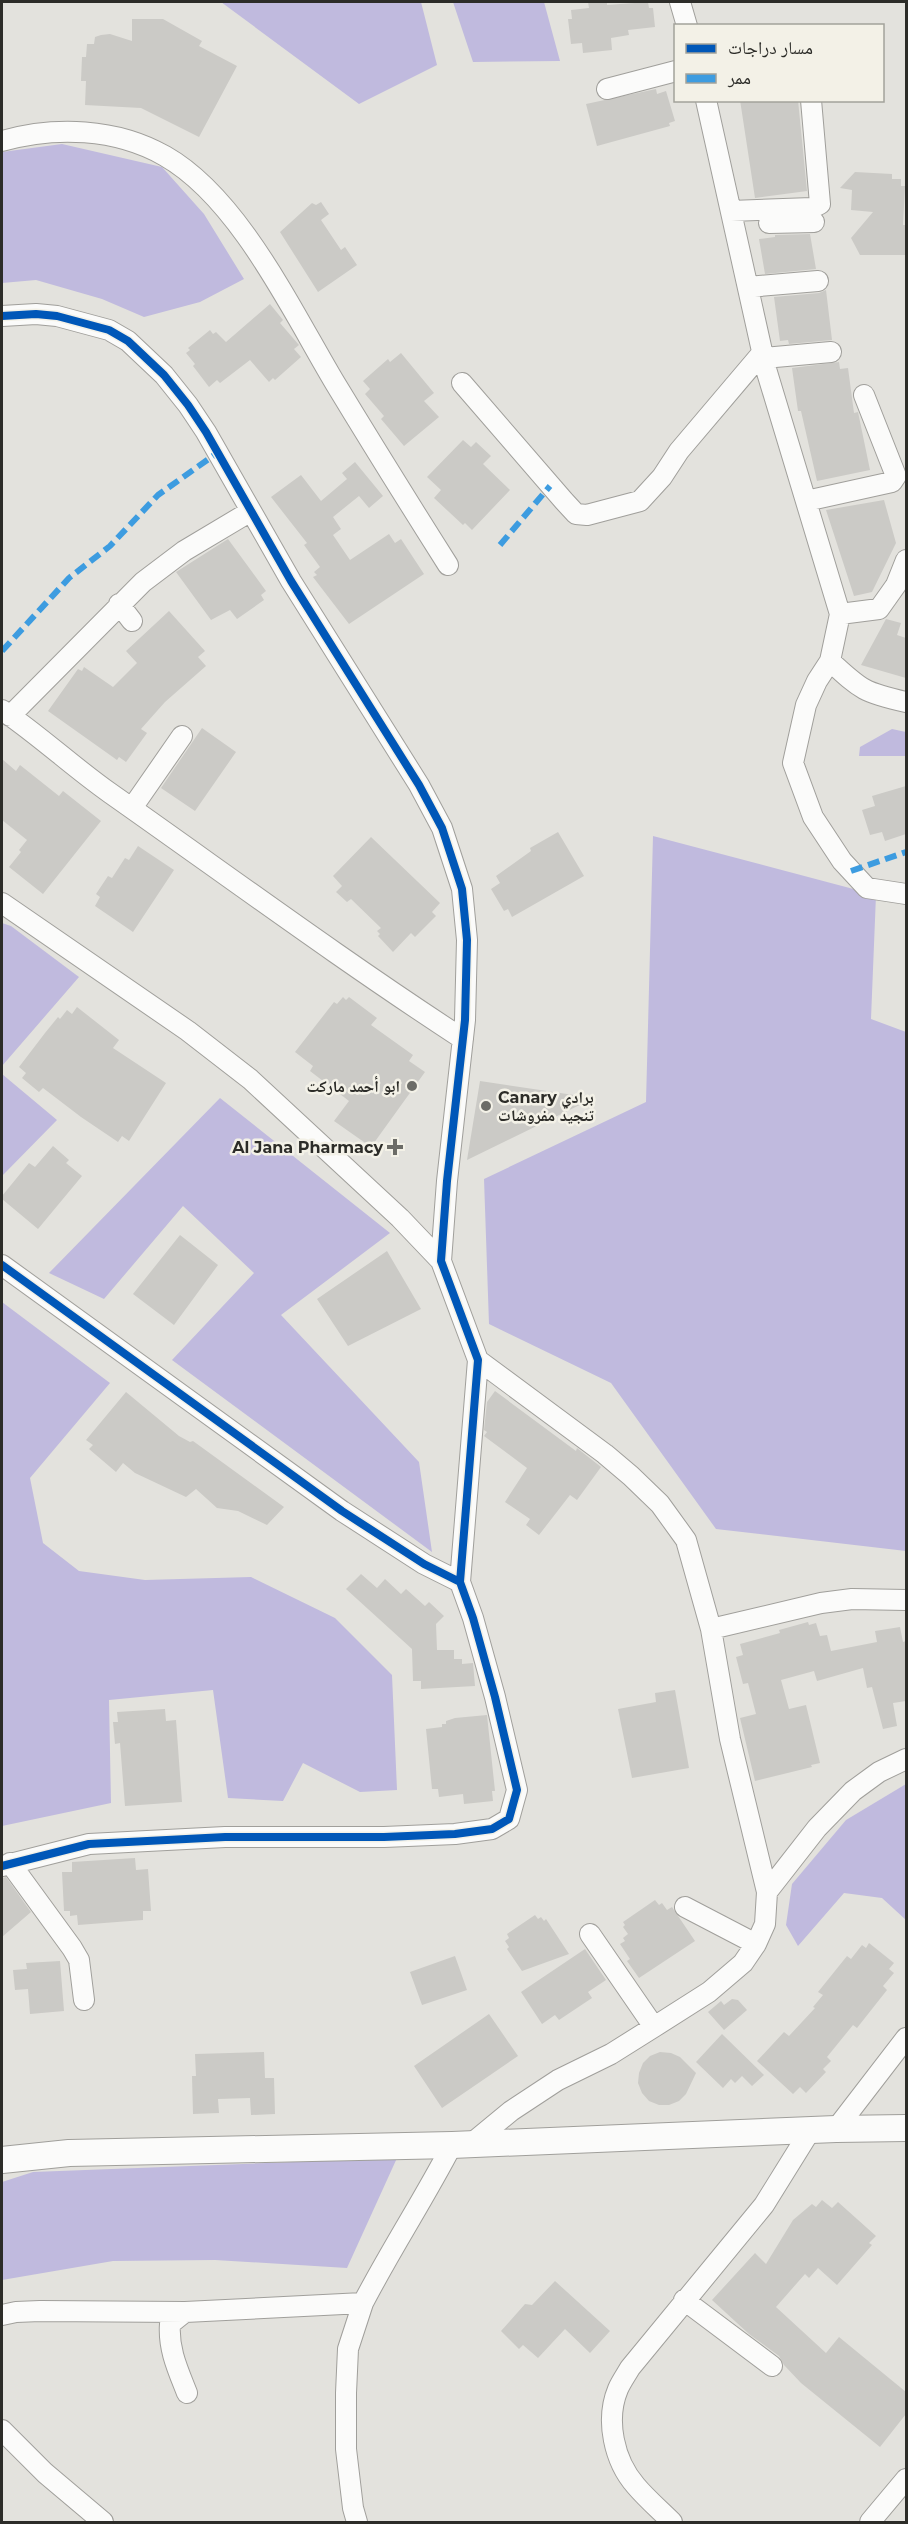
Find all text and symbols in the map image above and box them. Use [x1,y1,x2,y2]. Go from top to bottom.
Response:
legend [674,24,884,102]
text: مسار دراجات [728,37,813,59]
text: ممر [727,67,751,89]
place label: ابو أحمد ماركت [307,1076,400,1096]
marker: ابو أحمد ماركت [405,1079,419,1093]
place label: Canary برادي تنجيد مفروشات [498,1088,595,1125]
marker: Canary برادي تنجيد مفروشات [479,1099,493,1113]
place label: Al Jana Pharmacy [231,1138,383,1157]
marker: Al Jana Pharmacy [388,1140,402,1154]

